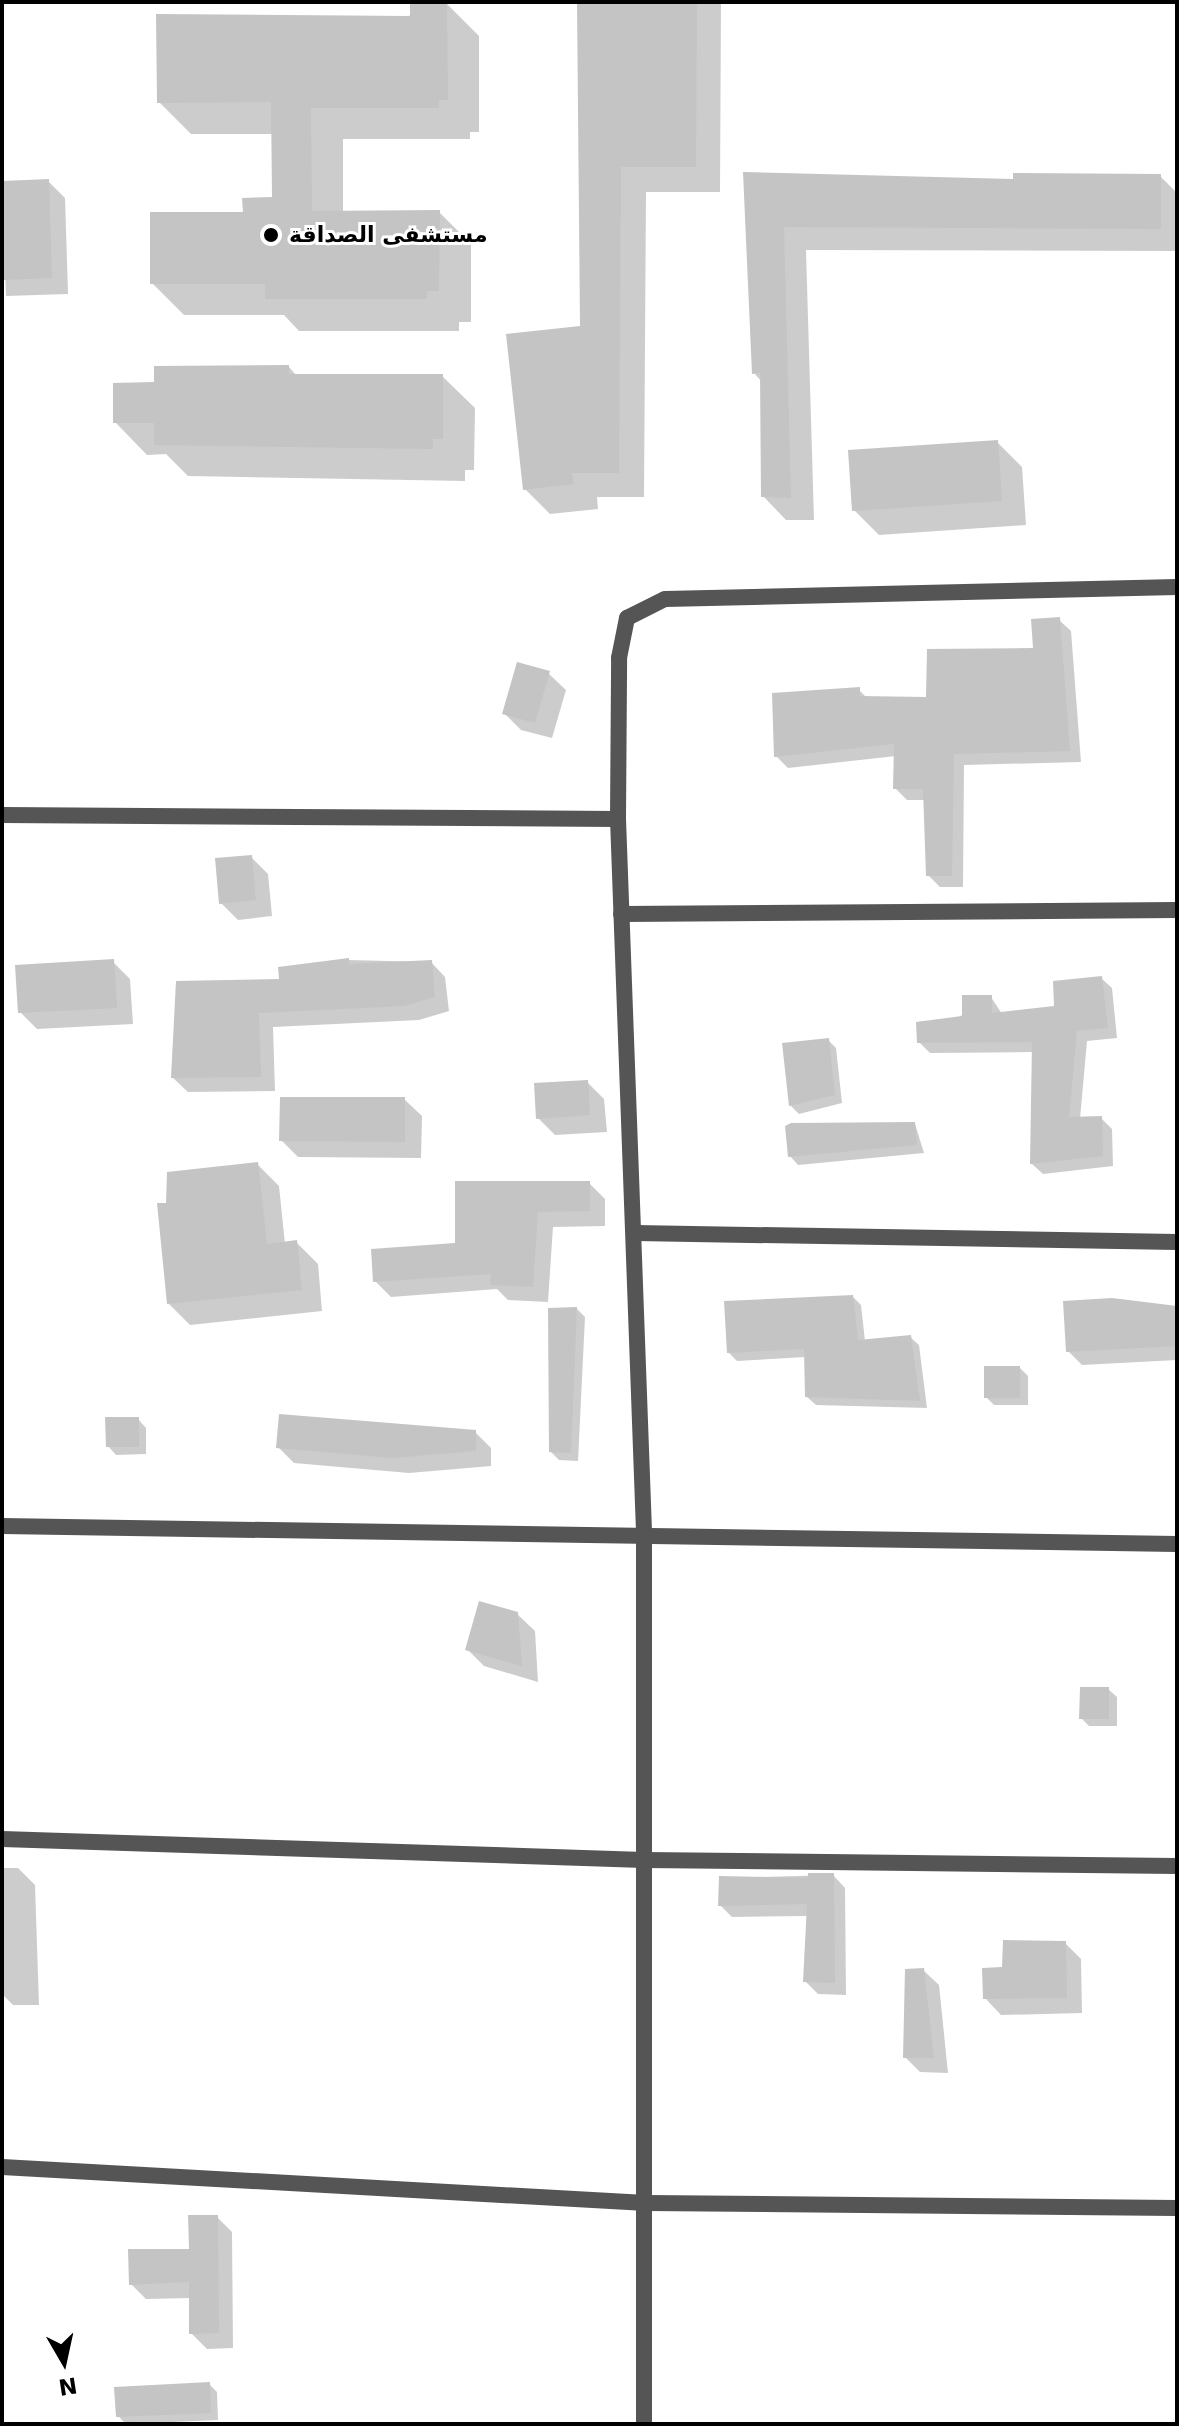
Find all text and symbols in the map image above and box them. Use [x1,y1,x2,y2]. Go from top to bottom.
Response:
place label: مستشفى الصداقة [289,222,488,248]
marker: مستشفى الصداقة [260,224,282,246]
north arrow [24,2322,104,2402]
text: N [57,2372,79,2400]

